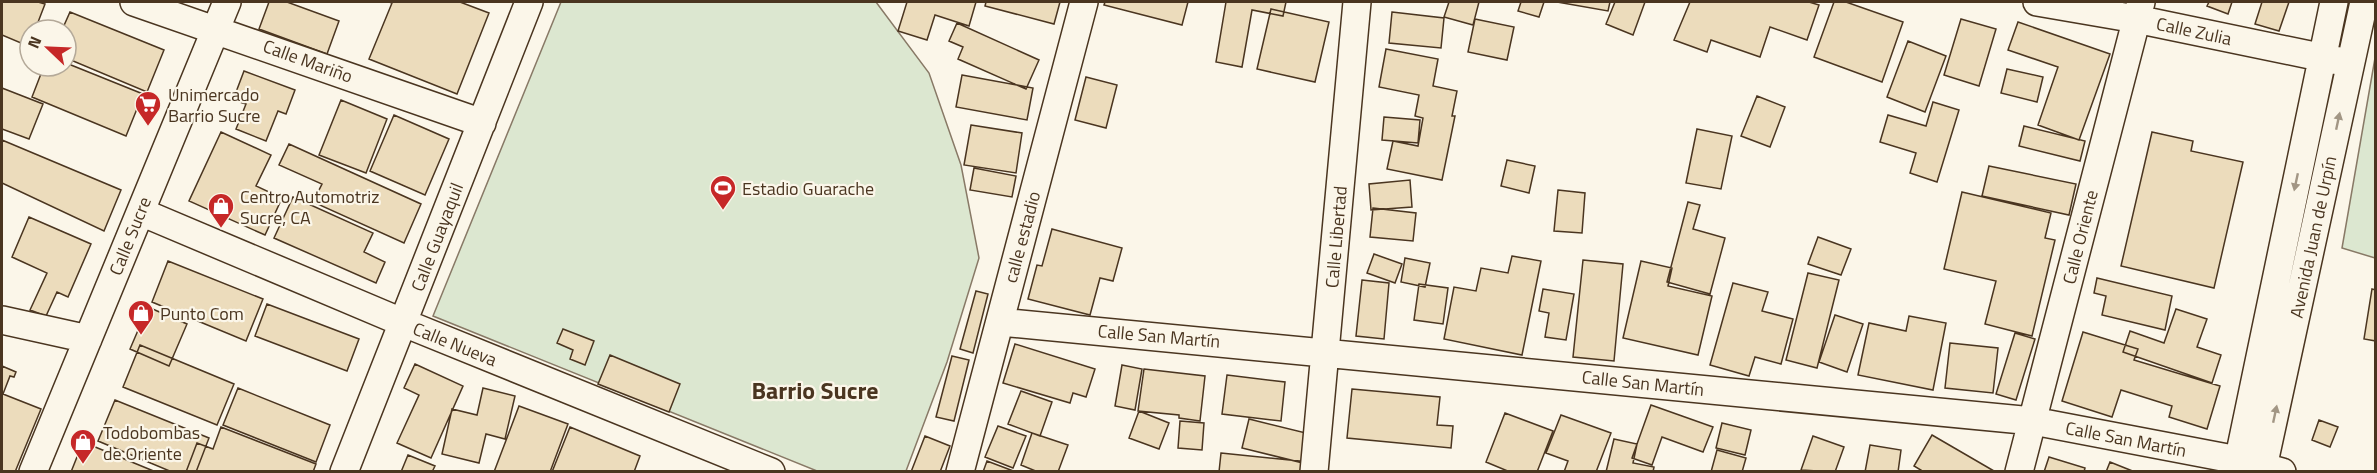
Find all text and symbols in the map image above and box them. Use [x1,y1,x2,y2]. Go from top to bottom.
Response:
street label: Calle Zulia [2154,10,2234,52]
north arrow [18,18,78,78]
text: N [21,32,47,52]
street label: Calle Mariño [259,32,357,90]
place label: Unimercado Barrio Sucre [168,81,260,129]
supermarket icon: Unimercado Barrio Sucre [133,89,163,127]
one-way arrow [2334,111,2343,130]
street label: Avenida Juan de Urpín [2283,153,2343,321]
sports icon: Estadio Guarache [708,173,738,211]
one-way arrow [2291,173,2300,192]
place label: Estadio Guarache [742,175,874,202]
street label: Calle Guayaquil [404,179,470,295]
place label: Centro Automotriz Sucre, CA [240,183,379,231]
street label: Calle Libertad [1318,185,1354,289]
street label: Calle Oriente [2055,187,2105,287]
street label: calle estadio [997,188,1047,286]
shop icon: Centro Automotriz Sucre, CA [206,191,236,229]
street label: Calle Sucre [102,193,158,279]
shop icon: Punto Com [126,298,156,336]
place label: Punto Com [160,300,244,327]
street label: Calle Nueva [409,315,501,373]
street label: Calle San Martín [1097,317,1221,355]
street label: Calle San Martín [1580,363,1706,403]
district label: Barrio Sucre [751,372,879,408]
one-way arrow [2271,405,2280,424]
street label: Calle San Martín [2063,414,2189,464]
place label: Todobombas de Oriente [103,419,200,467]
shop icon: Todobombas de Oriente [68,427,98,465]

